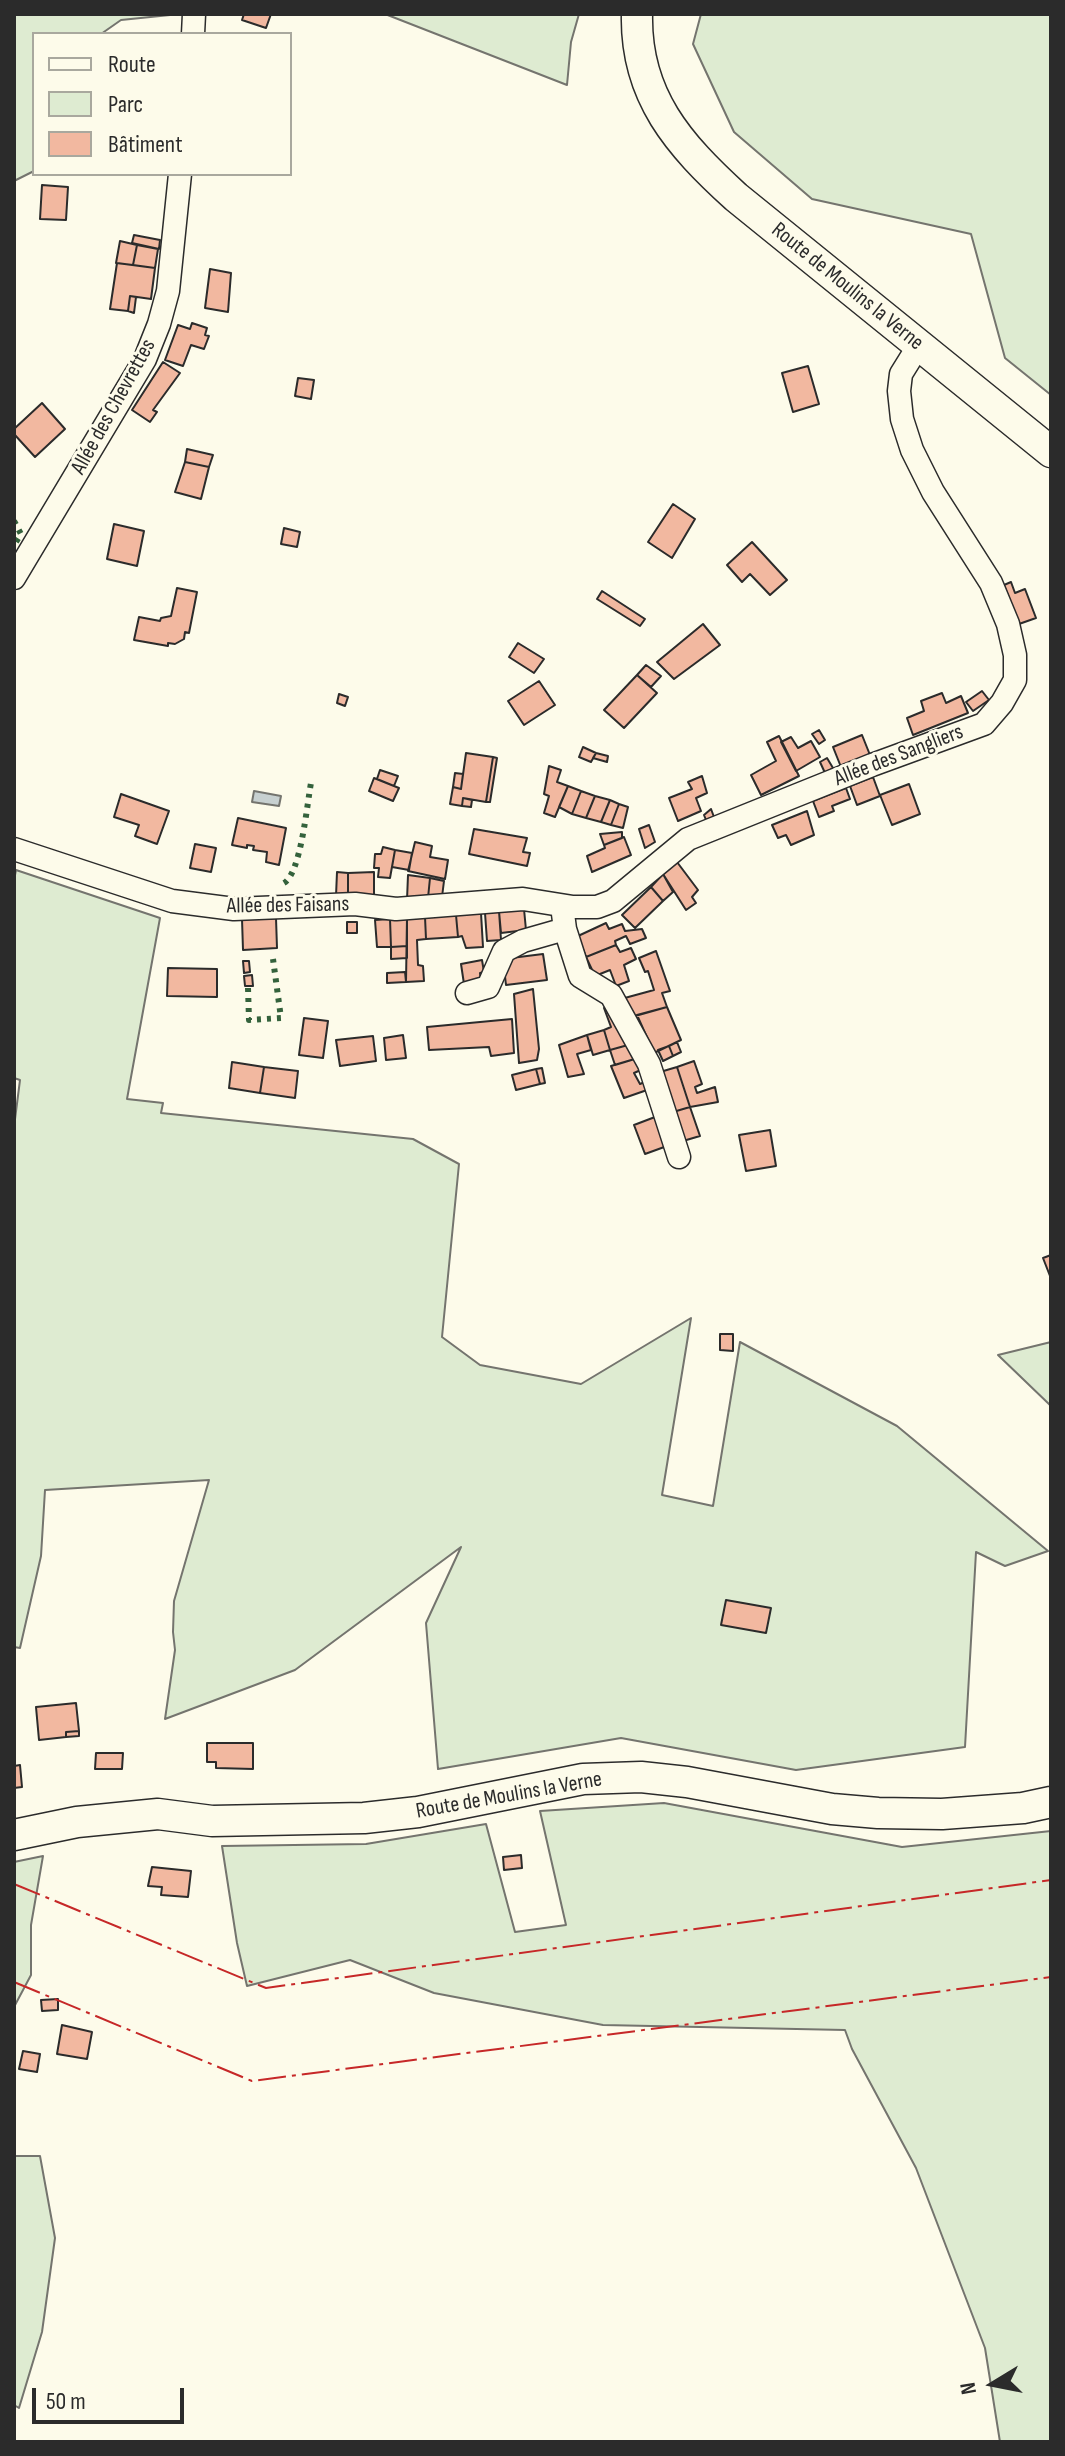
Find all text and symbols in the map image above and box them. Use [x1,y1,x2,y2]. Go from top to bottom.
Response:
legend [32,32,292,176]
text: Route [108,50,156,79]
text: Parc [108,90,143,119]
text: Bâtiment [108,130,183,159]
street label: Route de Moulins la Verne [766,218,928,356]
street label: Allée des Chevrettes [66,335,162,479]
street label: Allée des Sangliers [831,719,967,793]
street label: Allée des Faisans [226,892,350,920]
street label: Route de Moulins la Verne [414,1767,604,1825]
north arrow [953,2344,1033,2424]
scale bar [36,2372,188,2422]
text: N [955,2380,983,2396]
text: 50 m [46,2387,86,2416]

